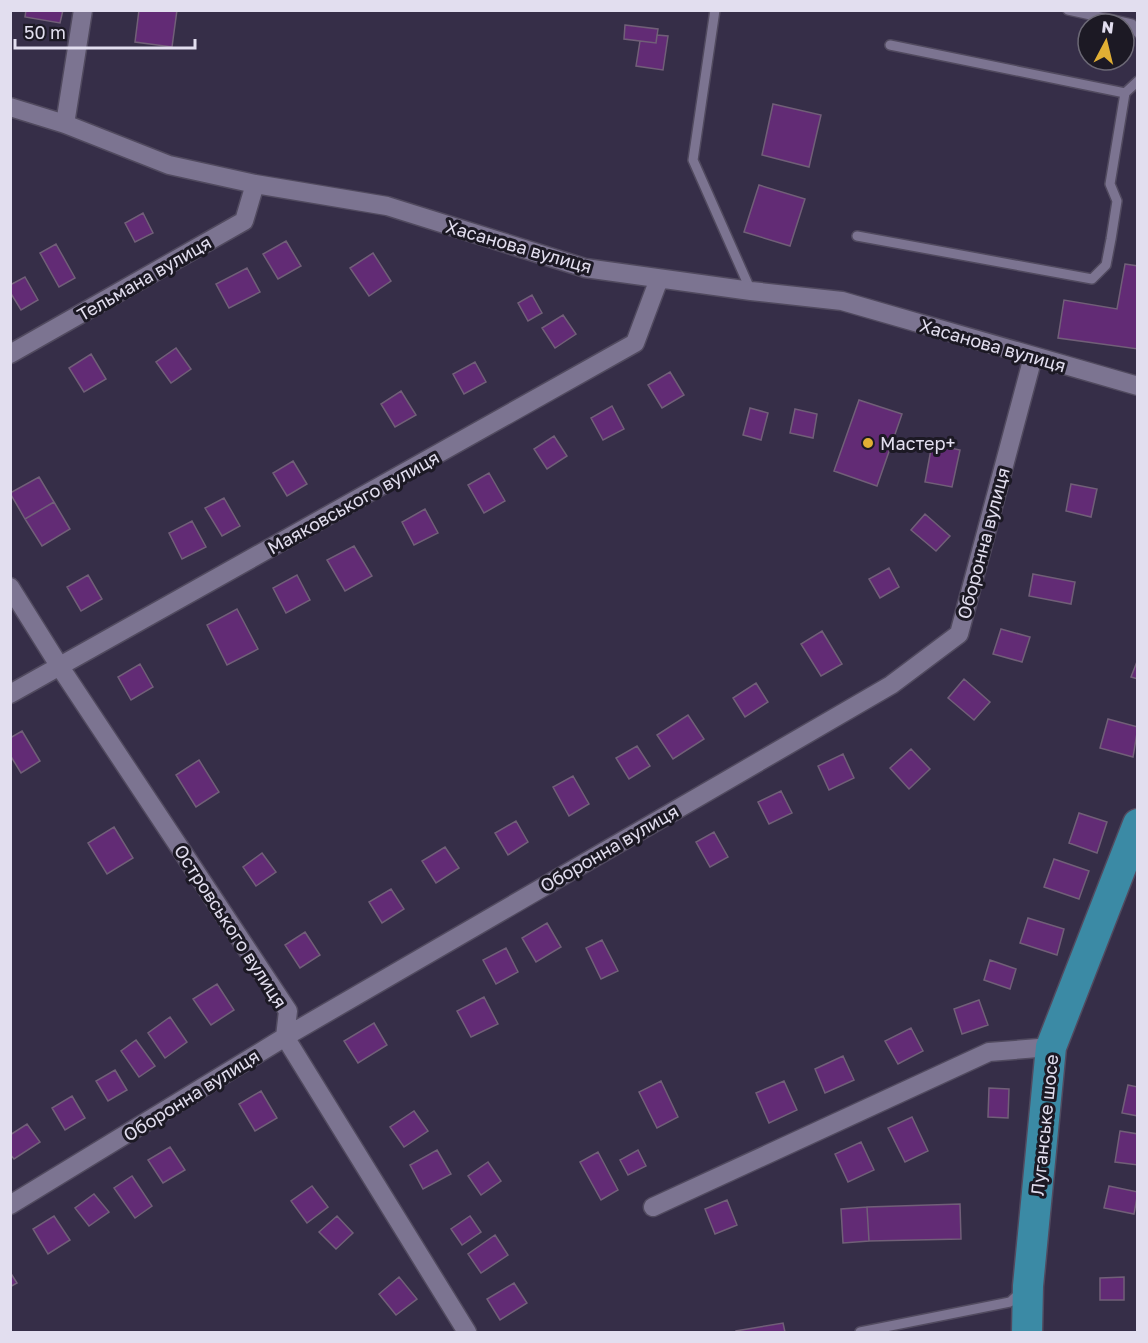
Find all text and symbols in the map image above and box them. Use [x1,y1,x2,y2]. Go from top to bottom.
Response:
scale bar [15,12,195,50]
north arrow [1076,12,1136,72]
text: N [1101,16,1115,38]
text: 50 m [24,21,66,43]
street label: Хасанова вулиця [443,215,595,277]
street label: Тельмана вулиця [73,231,215,325]
street label: Хасанова вулиця [917,314,1069,376]
place label: Мастер+ [880,432,956,454]
marker: Мастер+ [861,436,875,450]
street label: Маяковського вулиця [263,446,443,558]
street label: Оборонна вулиця [952,465,1014,621]
street label: Оборонна вулиця [536,799,682,897]
street label: Островського вулиця [170,840,292,1012]
street label: Оборонна вулиця [119,1044,263,1146]
street label: Луганське шосе [1026,1053,1062,1197]

